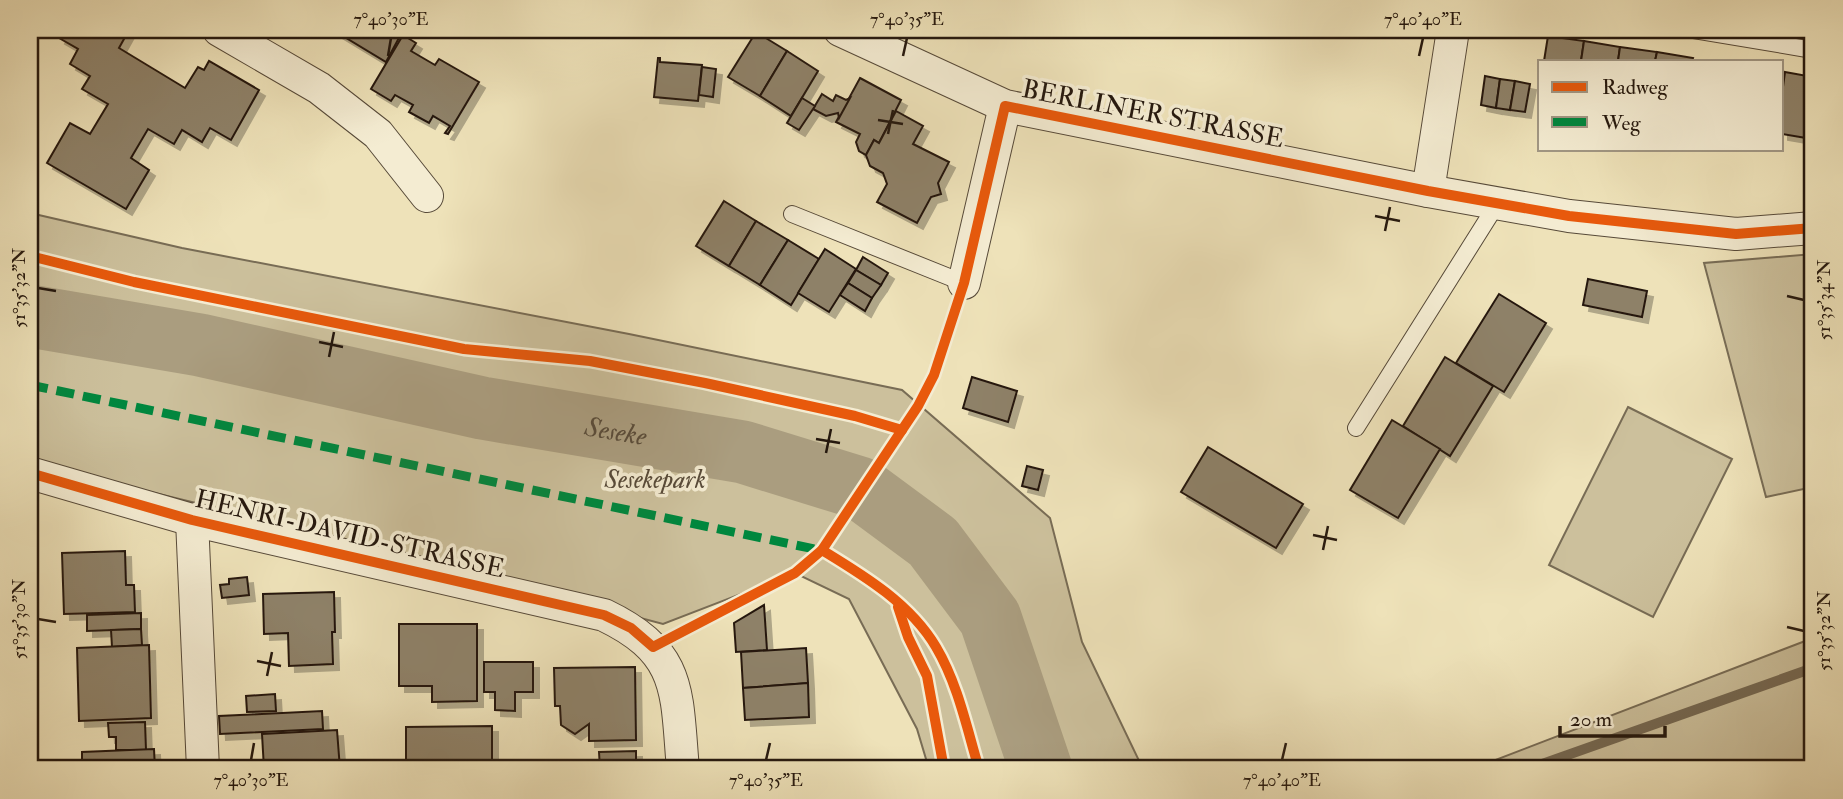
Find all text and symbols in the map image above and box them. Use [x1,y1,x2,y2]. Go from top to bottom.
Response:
text: 7°40'30"E [353,8,429,31]
text: 7°40'35"E [870,8,944,31]
text: 7°40'40"E [1384,8,1462,31]
legend [1538,60,1784,150]
street label: BERLINER STRASSE [1019,73,1287,155]
text: Radweg [1602,74,1668,101]
text: Weg [1601,110,1641,137]
text: 51°35'32"N [8,248,31,328]
text: 51°35'34"N [1813,260,1836,340]
water label: Seseke [581,409,650,455]
park label: Sesekepark [603,464,706,496]
street label: HENRI-DAVID-STRASSE [192,483,508,585]
text: 51°35'30"N [8,579,31,659]
text: 51°35'32"N [1813,591,1836,671]
scale bar [1560,694,1664,738]
text: 20 m [1570,706,1612,733]
text: 7°40'30"E [213,769,289,792]
text: 7°40'35"E [729,769,803,792]
text: 7°40'40"E [1243,769,1321,792]

